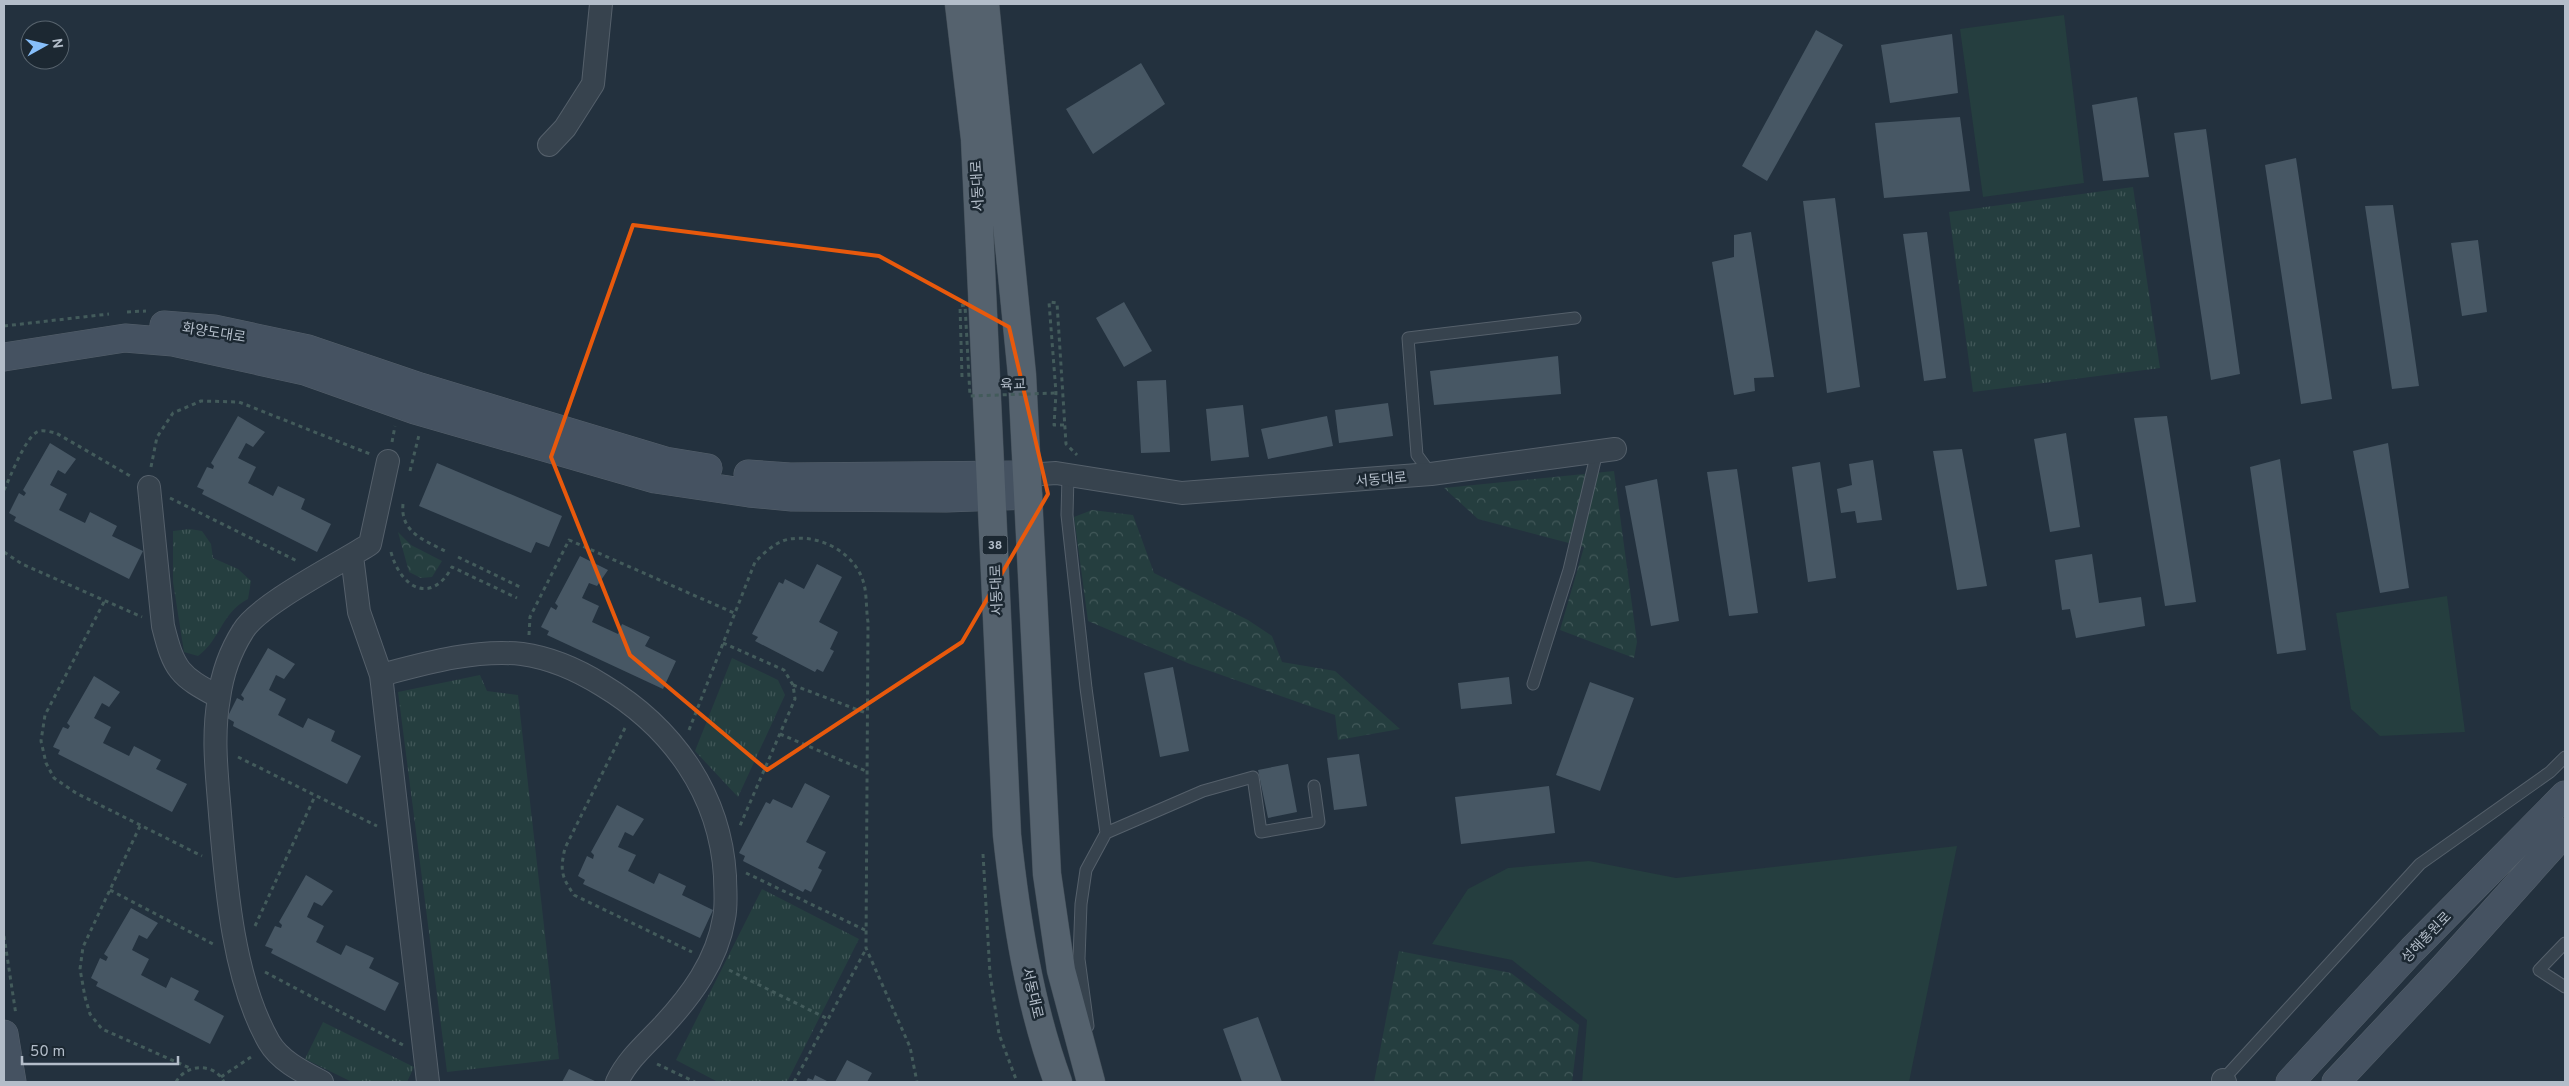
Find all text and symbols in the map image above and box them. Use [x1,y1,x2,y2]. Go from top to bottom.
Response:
north arrow [20,20,70,70]
text: N [47,37,66,50]
street label: 서동대로 [969,160,988,212]
street label: 화양도대로 [181,320,247,347]
street label: 육교 [1000,377,1026,394]
street label: 서동대로 [1355,470,1408,491]
road number: 38 [982,536,1008,554]
street label: 서동대로 [988,564,1007,616]
street label: 성해홍원로 [2399,909,2456,967]
street label: 서동대로 [1017,966,1046,1020]
scale bar [22,1034,179,1066]
text: 50 m [30,1043,65,1062]

